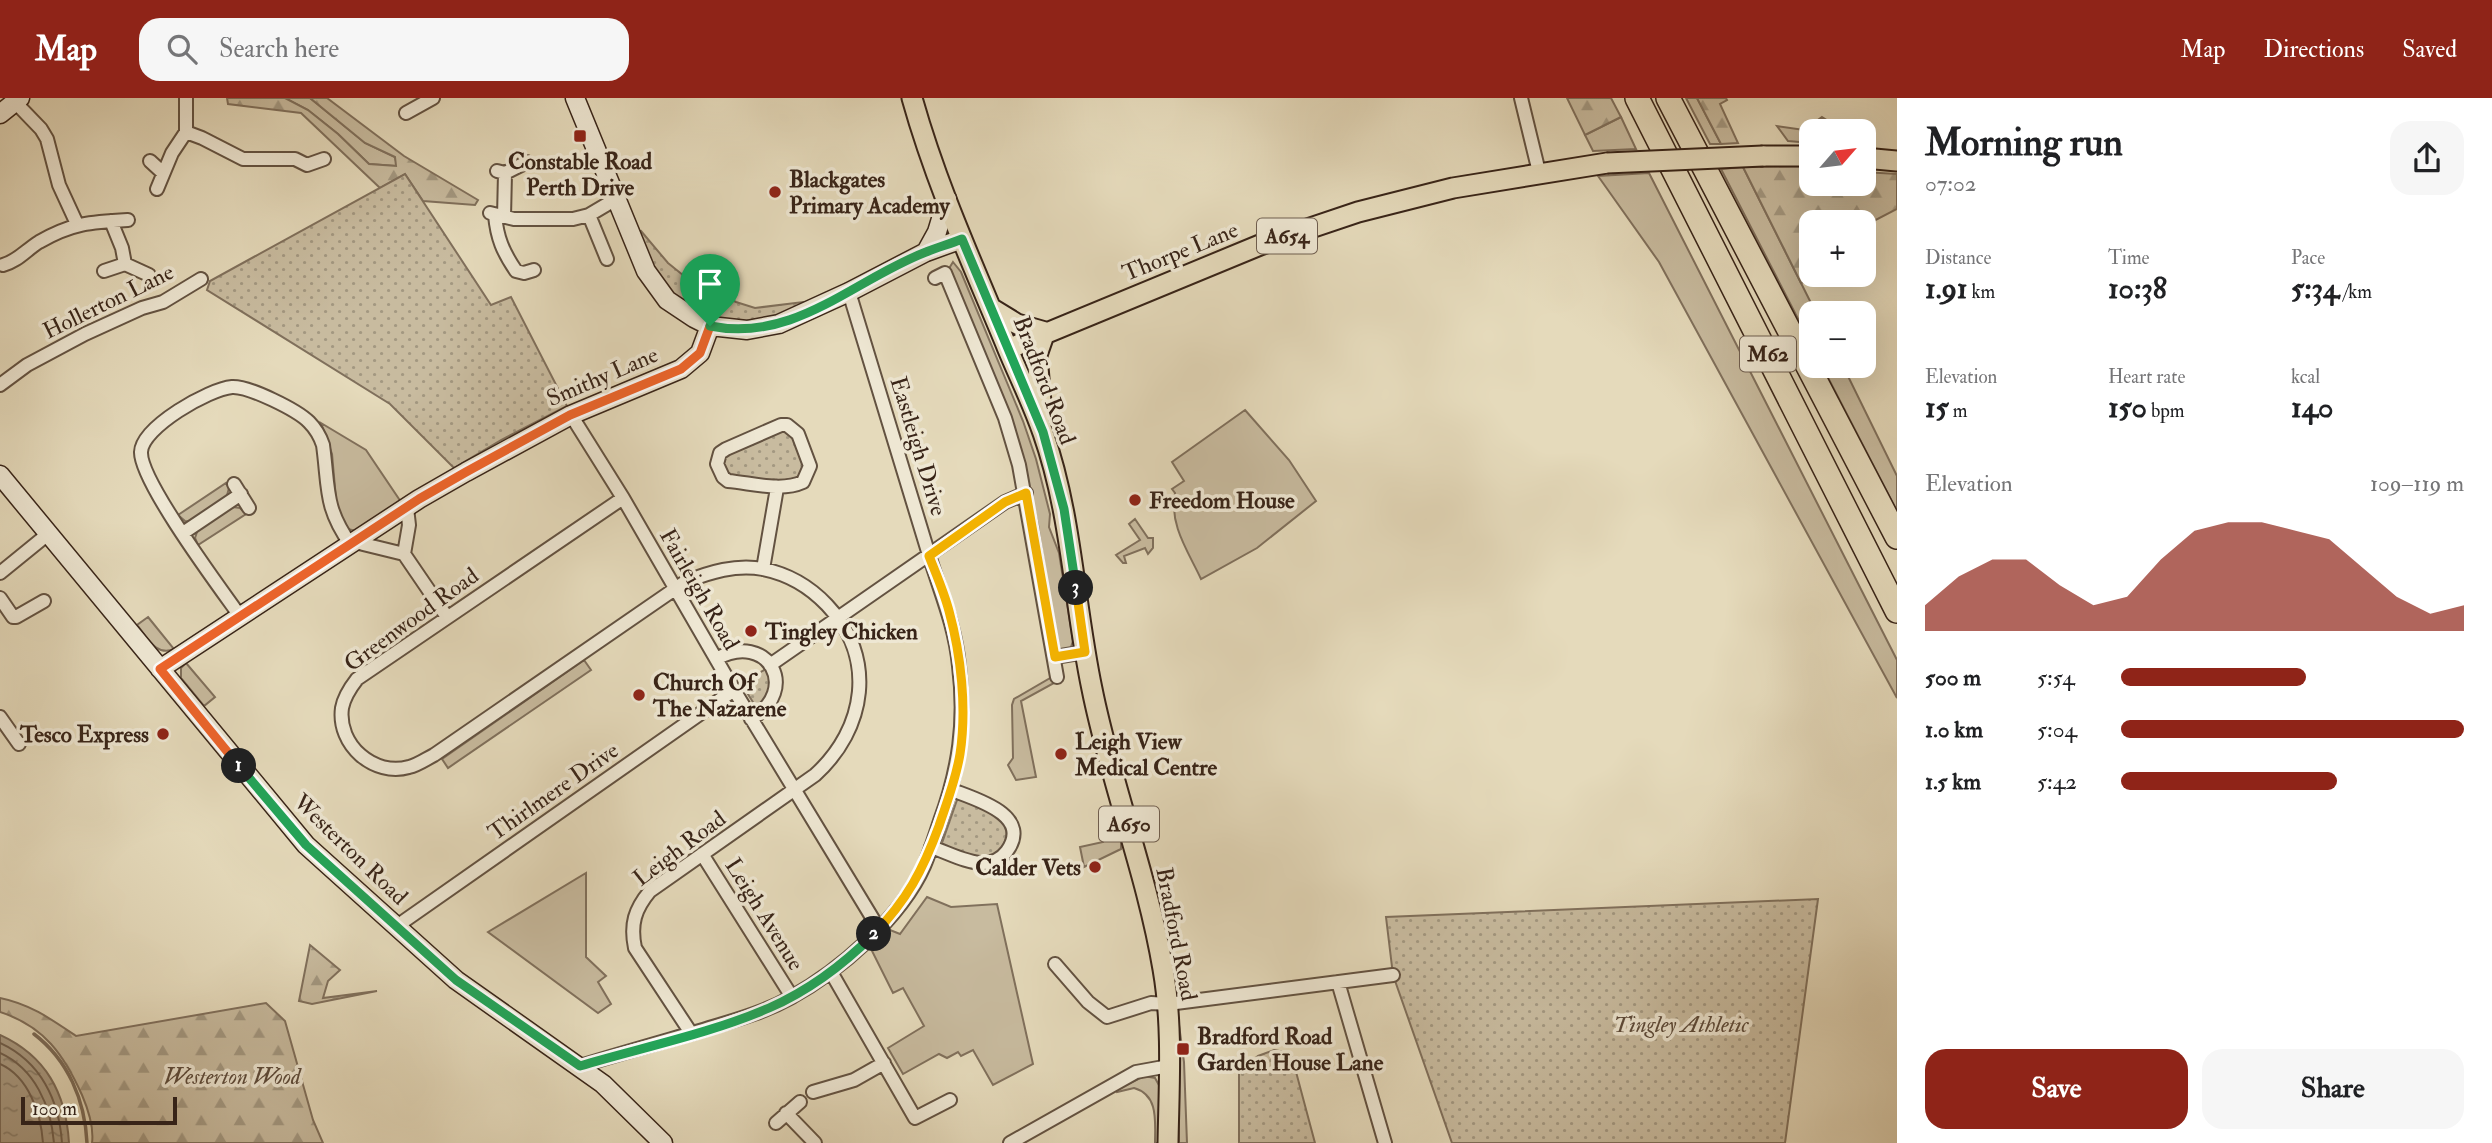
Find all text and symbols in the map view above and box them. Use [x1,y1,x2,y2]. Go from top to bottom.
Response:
search box [139,18,629,81]
text: Map [35,29,97,70]
icon: search [163,30,201,68]
text: Search here [219,33,339,65]
text: Map [2180,34,2225,65]
text: Directions [2263,34,2364,65]
text: Saved [2402,34,2457,65]
north arrow [1799,119,1876,196]
map controls [1799,119,1876,378]
text: Morning run [1925,119,2123,167]
button: share [2390,121,2464,195]
marker: Constable Road Perth Drive [572,128,588,144]
place label: Constable Road Perth Drive [508,147,653,202]
place label: Blackgates Primary Academy [789,165,951,221]
text: 07:02 [1925,169,1977,198]
marker: Blackgates Primary Academy [767,184,783,200]
button: + [1799,210,1876,287]
street label: Thorpe Lane [1118,215,1243,289]
road number: A654 [1257,218,1317,254]
text: Distance [1925,246,1991,270]
text: Time [2108,246,2150,270]
text: Pace [2291,246,2325,270]
pin [680,254,740,326]
street label: Hollerton Lane [38,257,179,346]
icon: arrive [691,265,729,303]
text: 1.91 [1925,270,1968,307]
text: 10:38 [2108,270,2167,307]
text: 5:34 [2291,270,2339,307]
text: km [1968,280,1995,304]
text: /km [2339,280,2372,304]
button: − [1799,301,1876,378]
street label: Bradford Road [1007,312,1082,449]
road number: M62 [1740,336,1796,372]
street label: Smithy Lane [542,340,663,413]
text: Elevation [1925,365,1997,389]
text: Heart rate [2108,365,2185,389]
text: kcal [2291,365,2320,389]
street label: Eastleigh Drive [884,373,954,519]
text: 15 [1925,389,1949,426]
text: 150 [2108,389,2147,426]
text: 140 [2291,389,2333,426]
text: m [1949,399,1968,423]
text: bpm [2147,399,2185,423]
text: Elevation [1925,469,2013,498]
text: 109–119 m [2370,469,2464,498]
place label: Freedom House [1149,486,1295,515]
marker: Freedom House [1127,492,1143,508]
street label: Fairleigh Road [653,523,746,655]
street label: Greenwood Road [338,561,484,678]
pin: 3 [1058,570,1094,606]
text: 3 [1072,575,1079,599]
place label: Tingley Chicken [764,617,918,647]
marker: Tingley Chicken [743,623,759,639]
text: 500 m [1925,663,1981,692]
text: 5:54 [2037,663,2075,692]
place label: Church Of The Nazarene [652,668,787,723]
marker: Church Of The Nazarene [631,687,647,703]
text: 1.0 km [1925,715,1983,744]
text: 5:04 [2037,715,2077,744]
place label: Tesco Express [19,720,149,750]
marker: Tesco Express [155,726,171,742]
place label: Leigh View Medical Centre [1074,727,1217,782]
street label: Thirlmere Drive [482,736,624,847]
marker: Leigh View Medical Centre [1053,746,1069,762]
pin: 1 [222,748,256,784]
text: 1 [235,753,242,777]
text: 1.5 km [1925,767,1981,796]
text: 5:42 [2037,767,2077,796]
street label: Westerton Road [287,787,414,911]
street label: Leigh Road [627,804,731,893]
road number: A650 [1099,806,1159,842]
street label: Leigh Avenue [719,853,811,976]
place label: Calder Vets [975,853,1081,882]
marker: Calder Vets [1087,859,1103,875]
street label: Bradford Road [1149,865,1204,1003]
pin: 2 [856,916,892,952]
text: 2 [869,921,878,945]
park label: Tingley Athletic [1613,1010,1750,1039]
place label: Bradford Road Garden House Lane [1197,1022,1384,1077]
marker: Bradford Road Garden House Lane [1175,1041,1191,1057]
button: Save [1925,1049,2188,1129]
button: Share [2202,1049,2464,1129]
park label: Westerton Wood [163,1062,302,1091]
scale bar [21,1094,177,1126]
text: 100 m [32,1097,77,1121]

